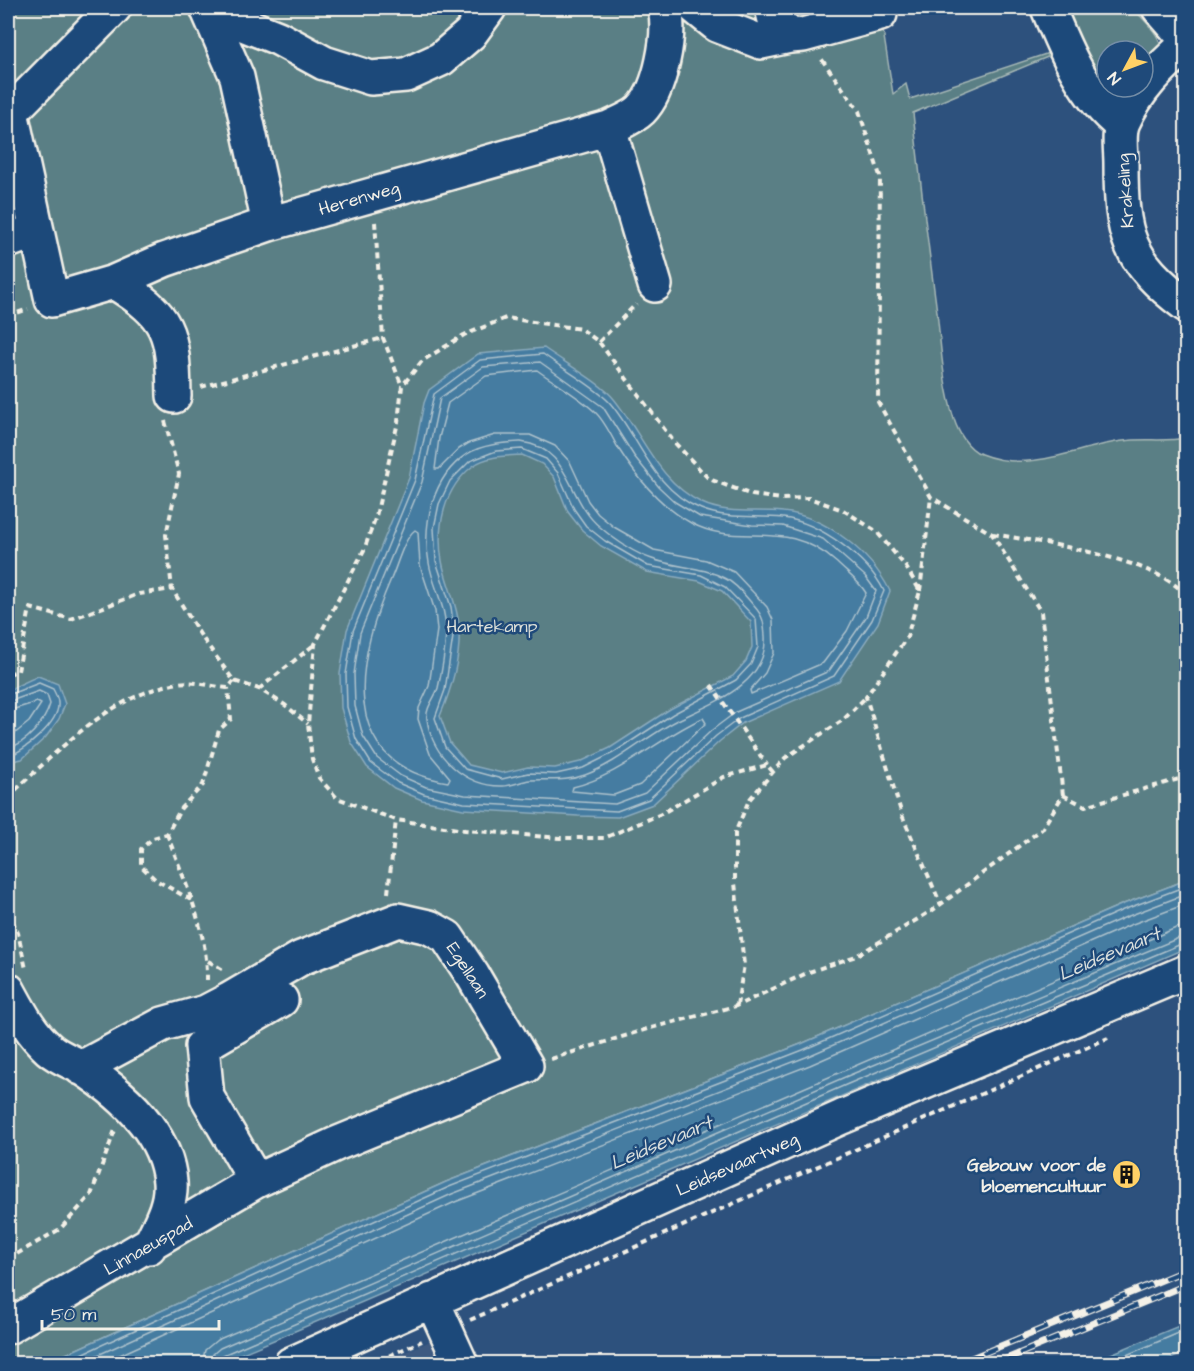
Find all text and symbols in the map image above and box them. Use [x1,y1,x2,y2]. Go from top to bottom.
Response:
north arrow [1095,39,1155,99]
text: N [1103,67,1126,89]
street label: Krakeling [1110,153,1142,229]
street label: Herenweg [316,175,403,223]
park label: Hartekamp [446,614,538,639]
water label: Leidsevaart [1054,919,1167,988]
street label: Egellaan [439,937,495,1004]
water label: Leidsevaart [606,1108,719,1177]
street label: Leidsevaartweg [672,1126,803,1204]
place label: Gebouw voor de bloemencultuur [967,1153,1106,1199]
building icon: Gebouw voor de bloemencultuur [1111,1159,1143,1191]
street label: Linnaeuspad [99,1211,197,1282]
scale bar [42,1293,219,1331]
text: 50 m [51,1302,96,1327]

